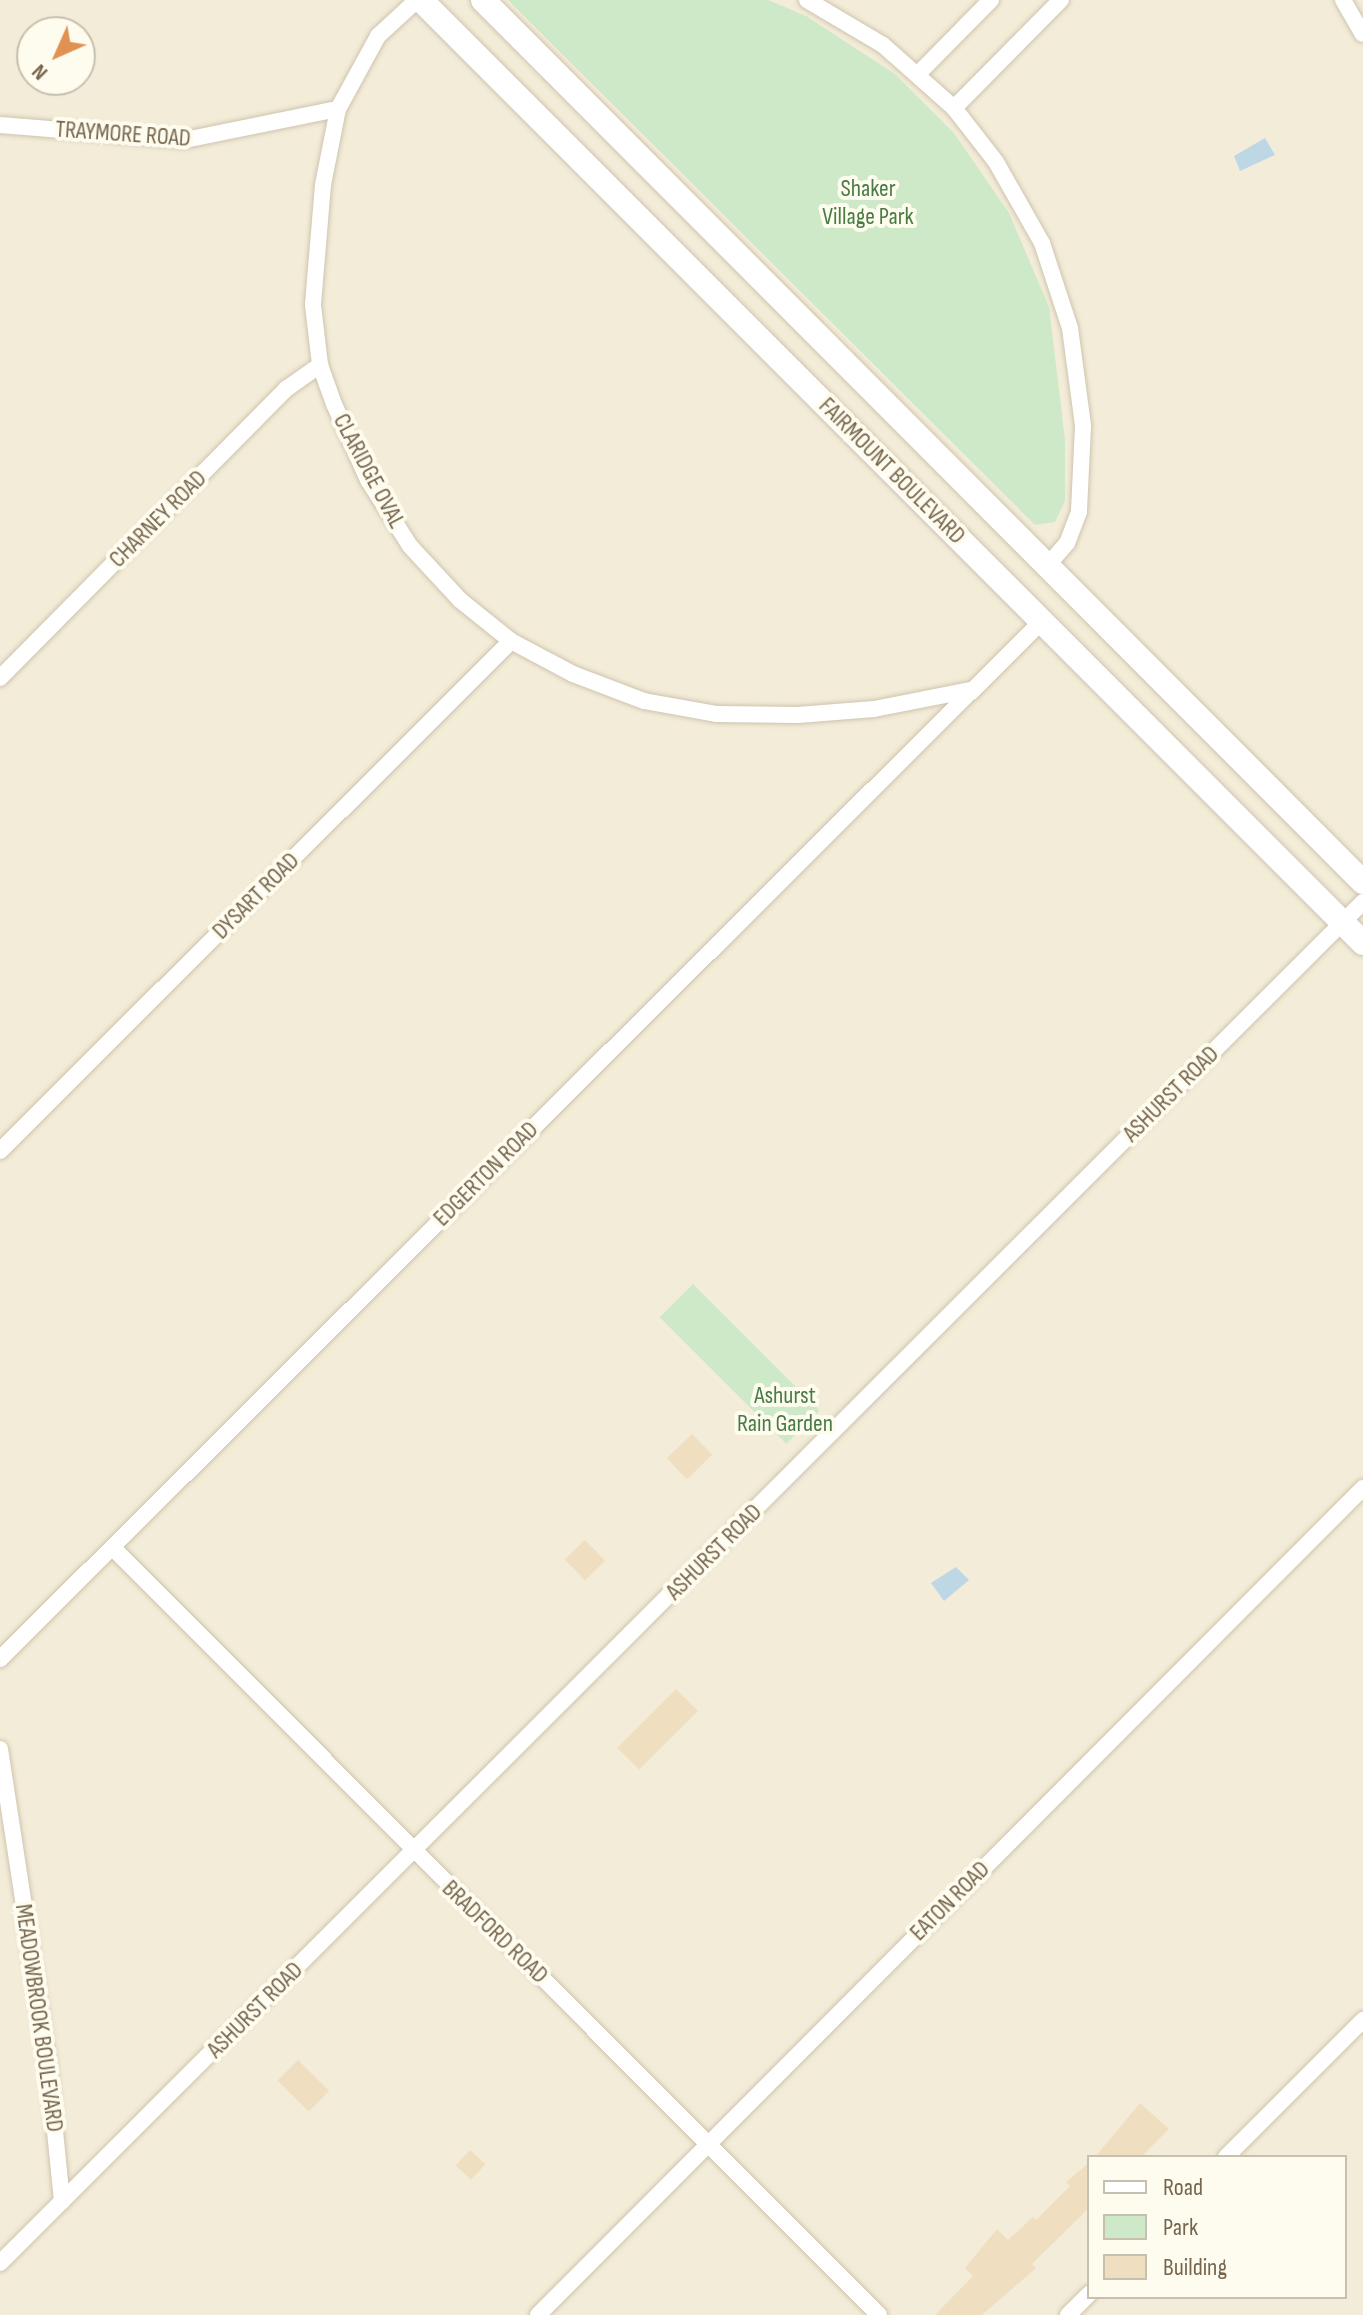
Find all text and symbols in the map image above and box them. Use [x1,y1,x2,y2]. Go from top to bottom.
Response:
north arrow [16,16,96,96]
text: N [26,58,54,86]
street label: TRAYMORE ROAD [54,115,192,153]
park label: Shaker Village Park [822,175,914,231]
street label: FAIRMOUNT BOULEVARD [813,392,971,550]
street label: CLARIDGE OVAL [327,409,411,533]
street label: CHARNEY ROAD [103,464,213,574]
street label: DYSART ROAD [207,847,305,945]
street label: ASHURST ROAD [1117,1040,1225,1148]
street label: EDGERTON ROAD [428,1116,544,1232]
park label: Ashurst Rain Garden [737,1382,833,1438]
street label: ASHURST ROAD [660,1498,768,1606]
street label: EATON ROAD [904,1855,996,1947]
street label: BRADFORD ROAD [436,1874,554,1990]
street label: MEADOWBROOK BOULEVARD [9,1902,69,2134]
street label: ASHURST ROAD [201,1956,309,2064]
legend [1087,2155,1347,2299]
text: Road [1163,2173,1203,2202]
text: Park [1163,2213,1198,2242]
text: Building [1163,2253,1227,2282]

